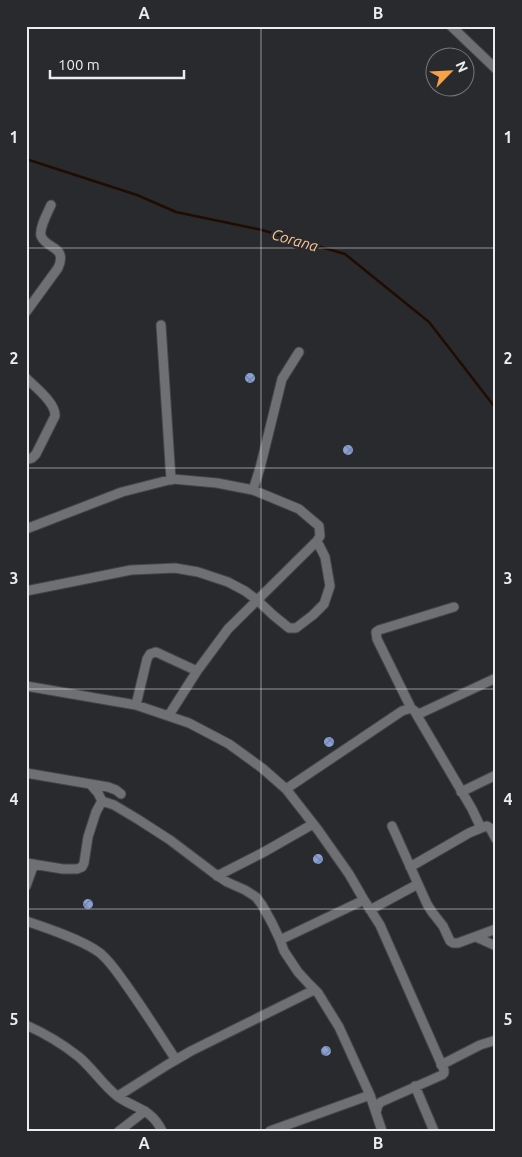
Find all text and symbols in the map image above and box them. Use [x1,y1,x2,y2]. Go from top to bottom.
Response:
text: A [138,4,150,22]
text: B [373,4,383,22]
scale bar [50,48,184,80]
north arrow [424,48,474,98]
text: 100 m [58,56,100,73]
text: N [452,59,471,75]
text: 1 [9,128,19,146]
text: 1 [503,128,513,146]
water label: Corana [270,225,320,255]
text: 2 [9,349,19,367]
text: 2 [503,349,513,367]
text: 3 [9,569,19,587]
text: 3 [503,569,513,587]
text: 4 [9,790,19,808]
text: 4 [503,790,513,808]
text: 5 [9,1010,19,1028]
text: 5 [503,1010,513,1028]
text: A [138,1134,150,1152]
text: B [373,1134,383,1152]

